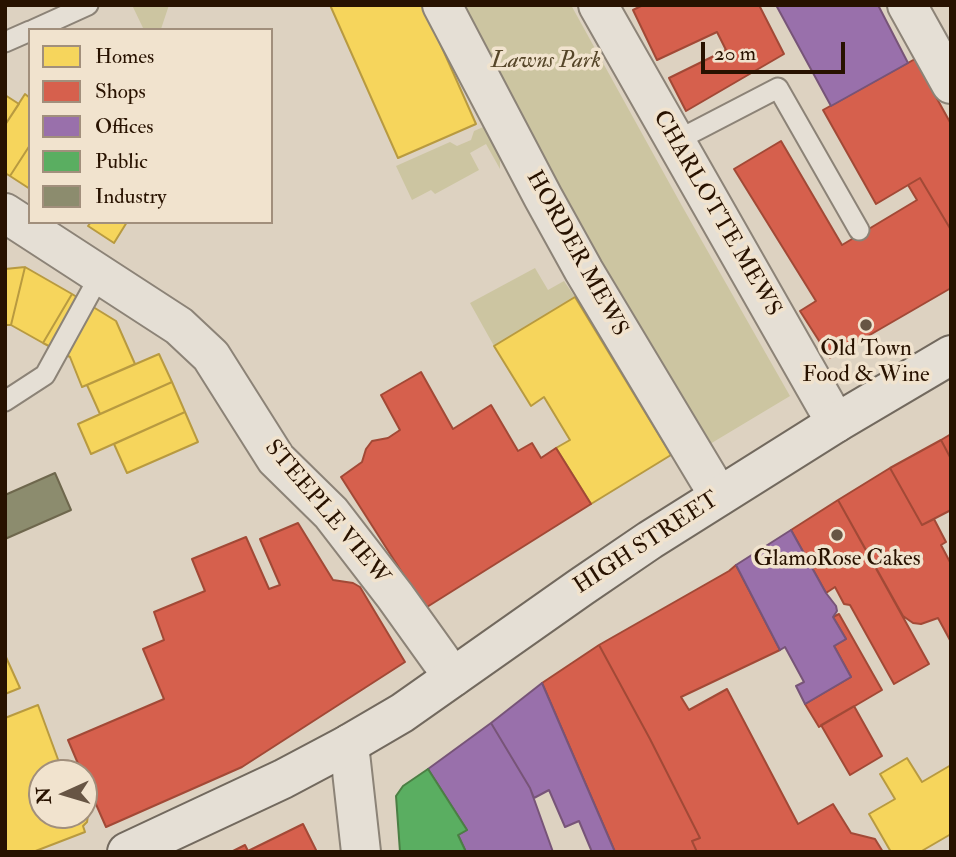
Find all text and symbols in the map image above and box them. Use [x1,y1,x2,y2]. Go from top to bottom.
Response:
legend [28,28,273,224]
scale bar [704,28,848,72]
text: 20 m [714,40,756,67]
text: Homes [95,43,154,70]
park label: Lawns Park [491,48,601,76]
text: Shops [95,78,146,105]
street label: CHARLOTTE MEWS [646,106,786,322]
text: Offices [95,113,153,140]
text: Public [95,148,148,175]
street label: HORDER MEWS [519,166,633,342]
text: Industry [95,183,167,210]
marker: Old Town Food & Wine [858,317,874,333]
place label: Old Town Food & Wine [802,336,930,390]
street label: STEEPLE VIEW [258,435,394,591]
street label: HIGH STREET [569,487,725,601]
marker: GlamoRose Cakes [829,527,845,543]
place label: GlamoRose Cakes [753,546,921,574]
north arrow [28,759,98,829]
text: N [31,786,57,805]

